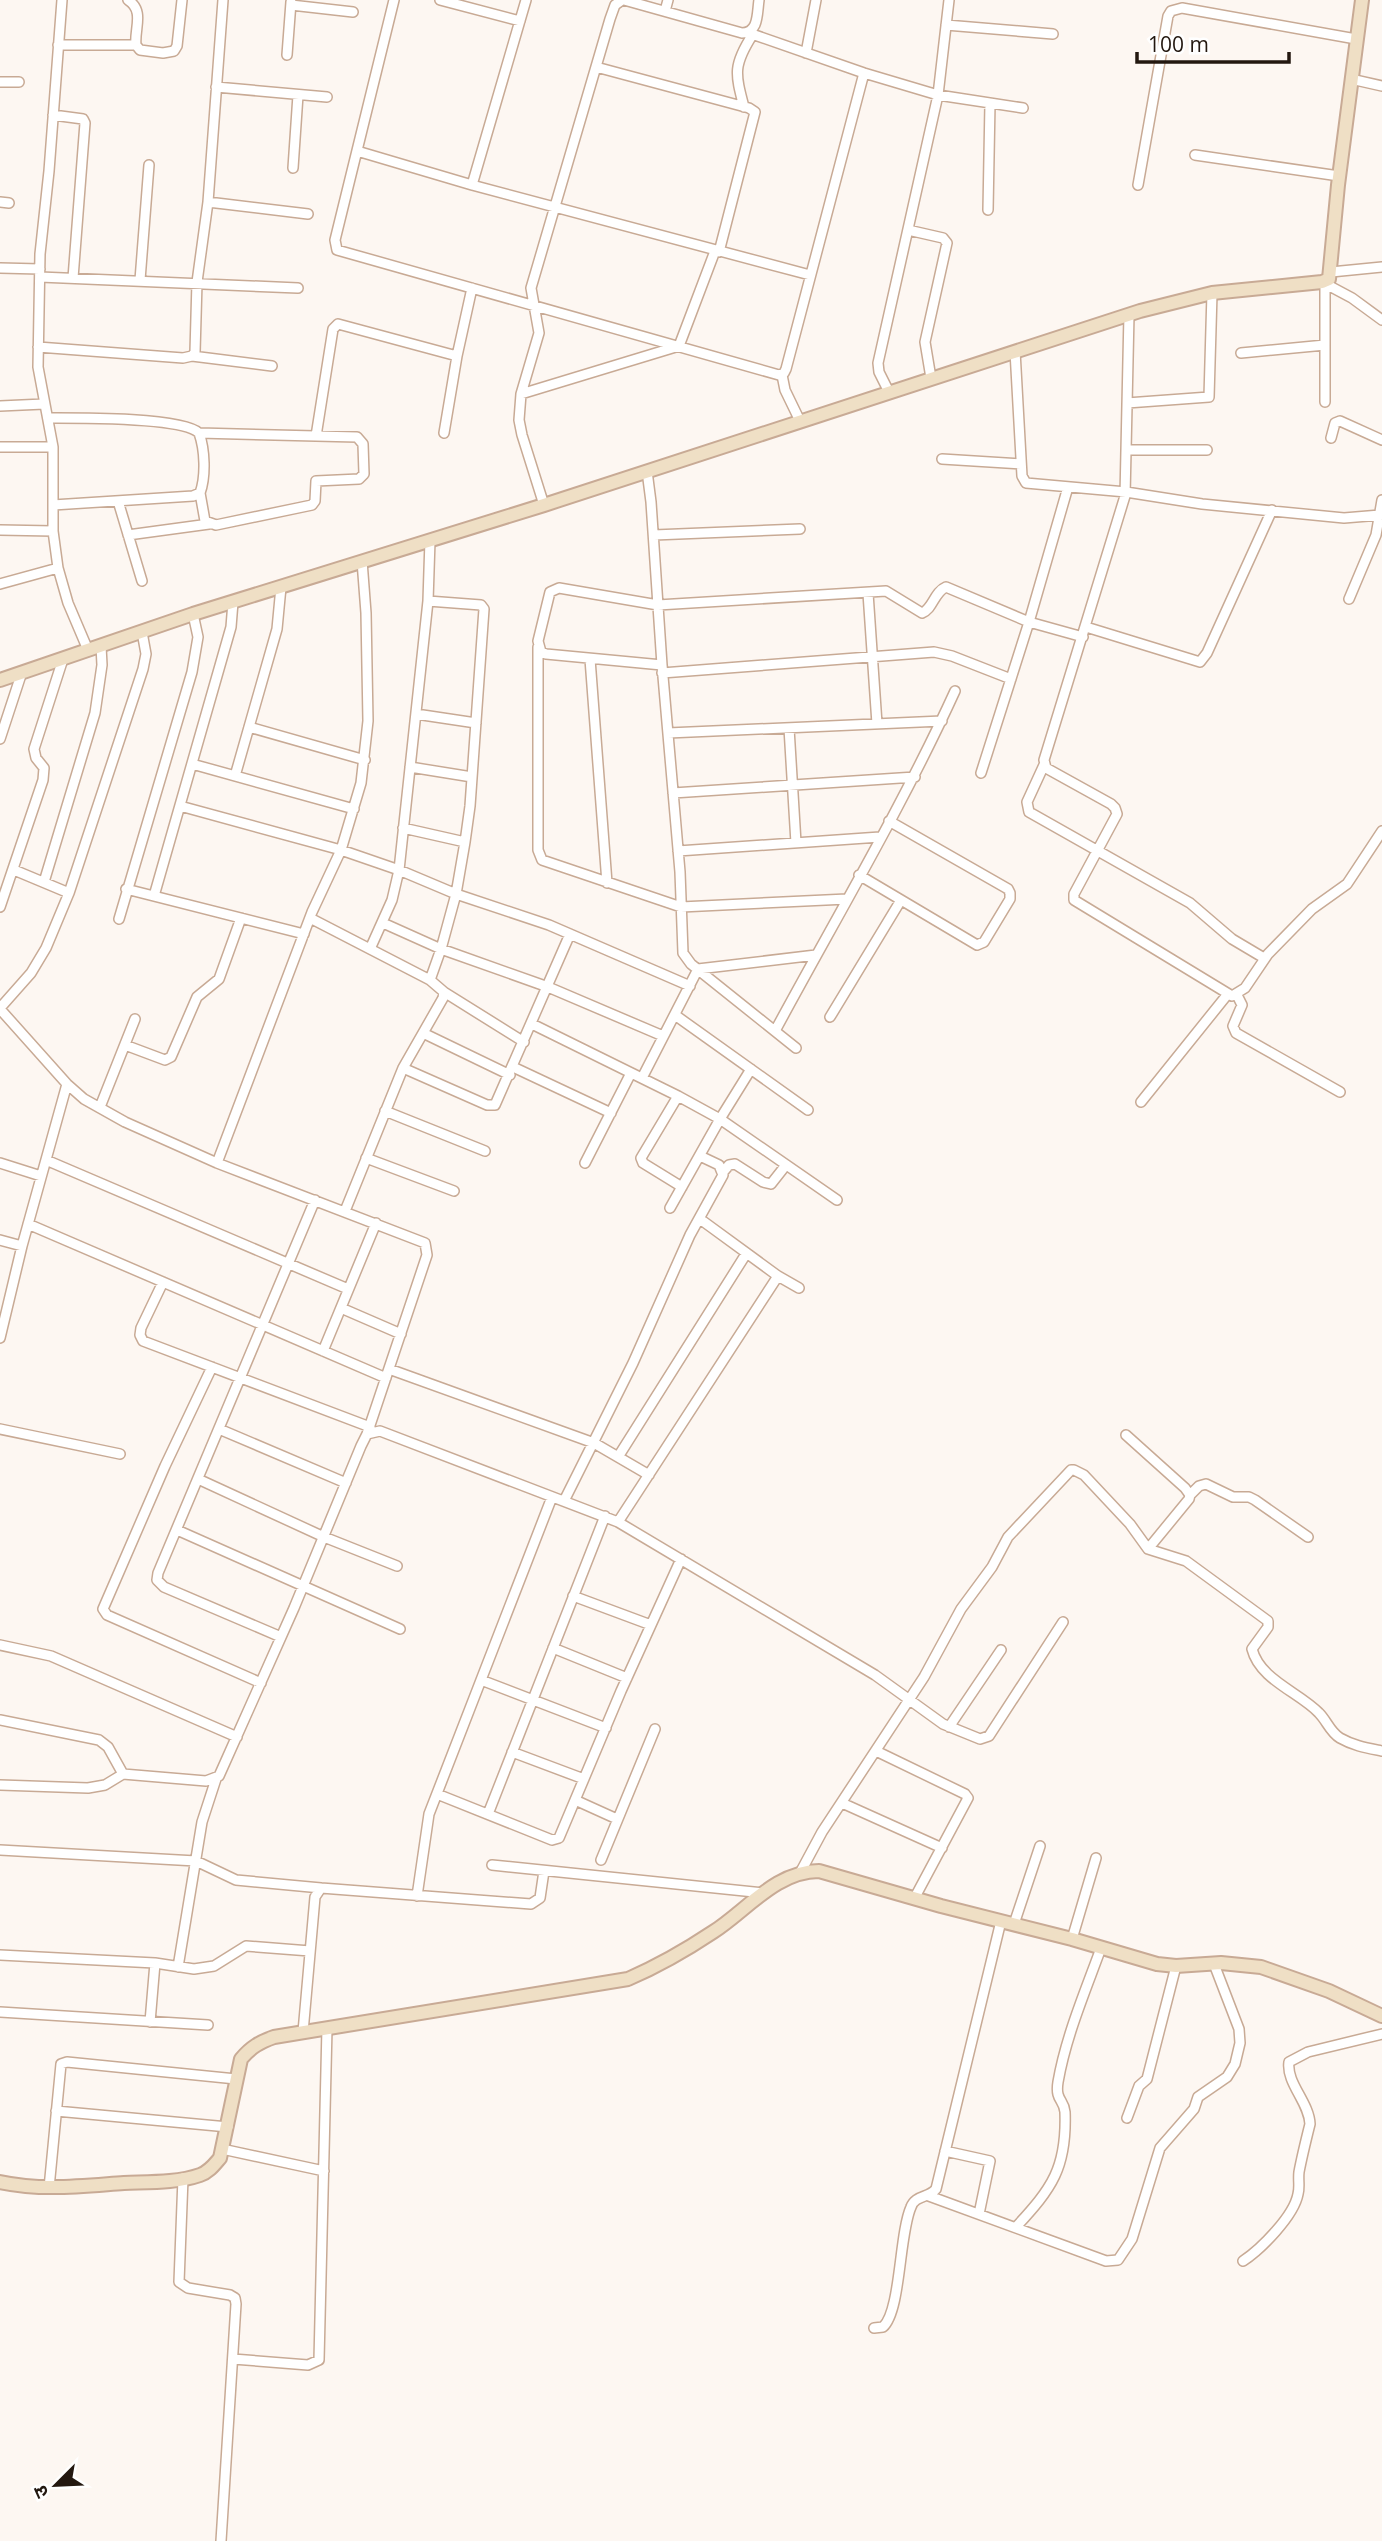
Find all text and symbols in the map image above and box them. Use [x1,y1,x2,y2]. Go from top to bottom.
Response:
scale bar [1137,21,1289,65]
text: 100 m [1148,30,1209,58]
north arrow [21,2450,91,2520]
text: उ [26,2481,55,2502]

